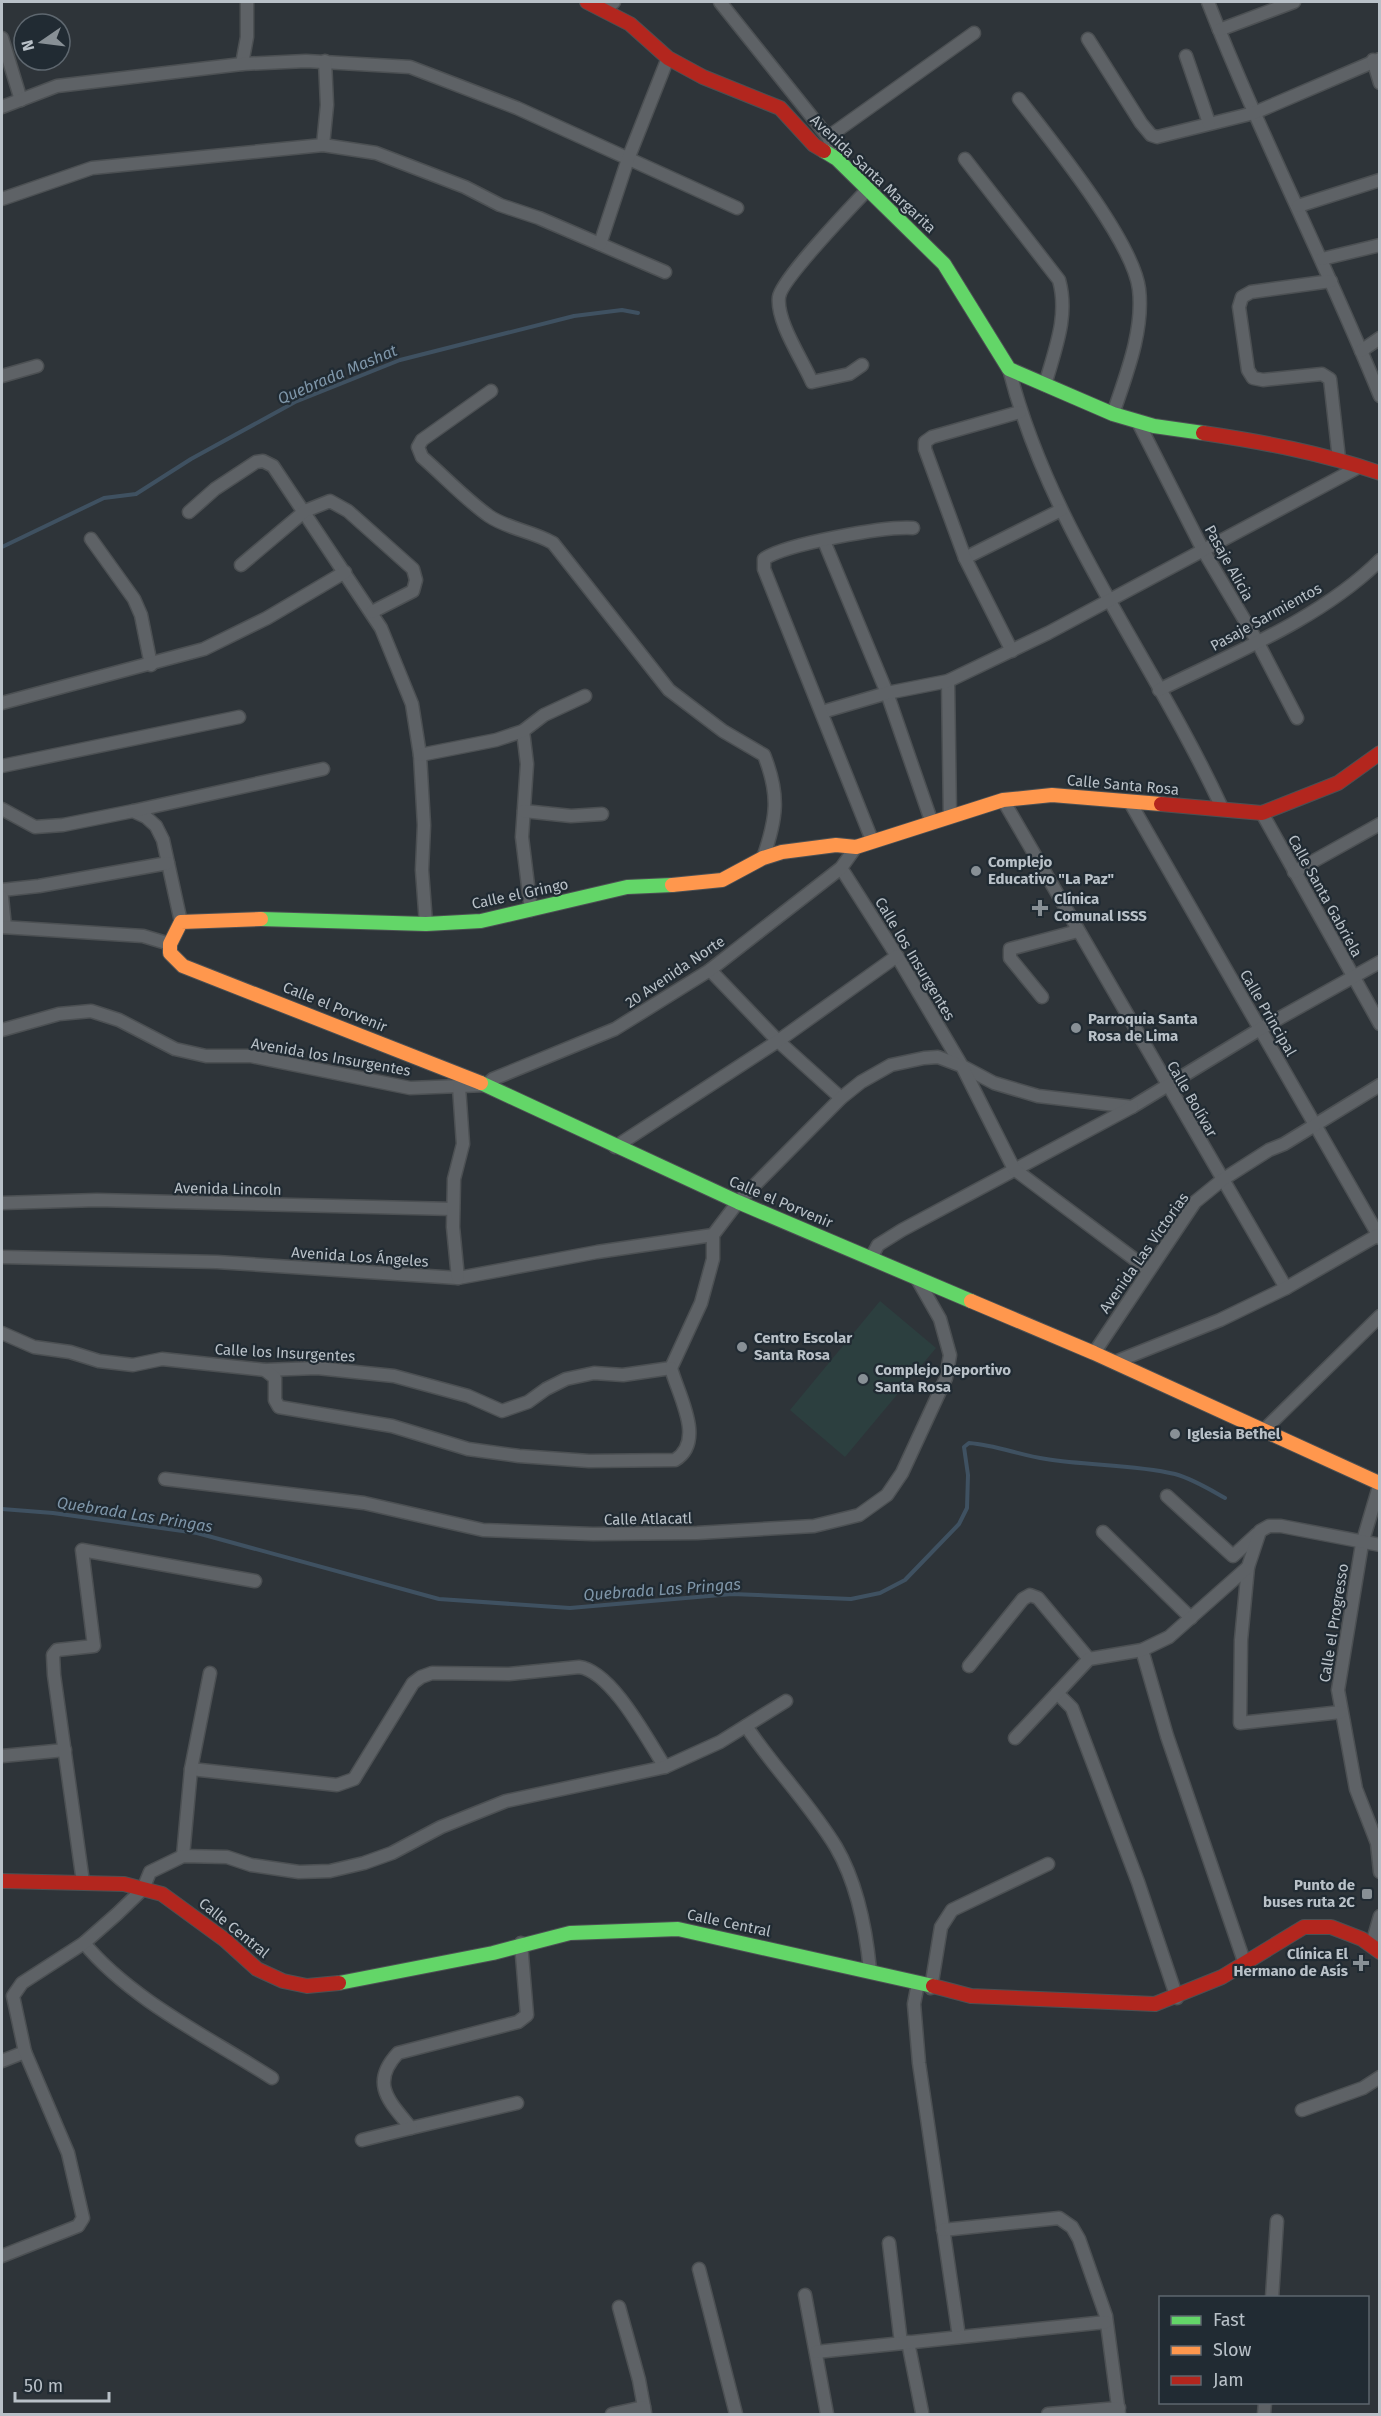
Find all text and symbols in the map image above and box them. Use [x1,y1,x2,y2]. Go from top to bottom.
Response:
north arrow [12,12,72,72]
text: N [17,38,38,53]
street label: Avenida Santa Margarita [806,111,940,237]
water label: Quebrada Mashat [275,341,400,408]
street label: Pasaje Alicia [1201,522,1257,604]
street label: Pasaje Sarmientos [1207,579,1325,655]
street label: Calle Santa Rosa [1066,771,1180,799]
street label: Calle Santa Gabriela [1284,832,1366,960]
place label: Complejo Educativo "La Paz" [988,853,1114,888]
marker: Complejo Educativo "La Paz" [969,864,983,878]
street label: Calle el Gringo [470,875,570,913]
place label: Clínica Comunal ISSS [1054,890,1147,925]
street label: Calle los Insurgentes [871,894,959,1024]
marker: Clínica Comunal ISSS [1031,899,1049,917]
street label: 20 Avenida Norte [622,932,728,1012]
street label: Calle Principal [1236,967,1300,1060]
street label: Calle el Porvenir [280,978,390,1036]
place label: Parroquia Santa Rosa de Lima [1088,1010,1198,1045]
marker: Parroquia Santa Rosa de Lima [1069,1021,1083,1035]
street label: Avenida los Insurgentes [250,1034,412,1080]
street label: Calle Bolívar [1163,1058,1221,1140]
street label: Calle el Porvenir [726,1172,836,1232]
street label: Avenida Lincoln [174,1179,282,1199]
street label: Avenida Las Victorias [1096,1189,1192,1317]
street label: Avenida Los Ángeles [291,1243,429,1271]
place label: Centro Escolar Santa Rosa [754,1329,853,1364]
street label: Calle los Insurgentes [214,1340,356,1366]
marker: Centro Escolar Santa Rosa [735,1340,749,1354]
place label: Complejo Deportivo Santa Rosa [875,1361,1011,1396]
marker: Complejo Deportivo Santa Rosa [856,1372,870,1386]
place label: Iglesia Bethel [1187,1425,1281,1443]
marker: Iglesia Bethel [1168,1427,1182,1441]
water label: Quebrada Las Pringas [56,1493,214,1536]
street label: Calle Atlacatl [604,1509,693,1529]
street label: Calle el Progresso [1316,1562,1352,1684]
water label: Quebrada Las Pringas [583,1575,741,1604]
place label: Punto de buses ruta 2C [1263,1876,1355,1911]
marker: Punto de buses ruta 2C [1360,1887,1374,1901]
street label: Calle Central [195,1894,273,1962]
street label: Calle Central [685,1905,773,1941]
place label: Clínica El Hermano de Asís [1233,1945,1349,1980]
marker: Clínica El Hermano de Asís [1352,1954,1370,1972]
legend [1159,2296,1369,2404]
text: Fast [1213,2309,1246,2331]
text: Slow [1213,2339,1252,2361]
scale bar [15,2365,110,2403]
text: Jam [1213,2369,1244,2391]
text: 50 m [24,2375,63,2397]

